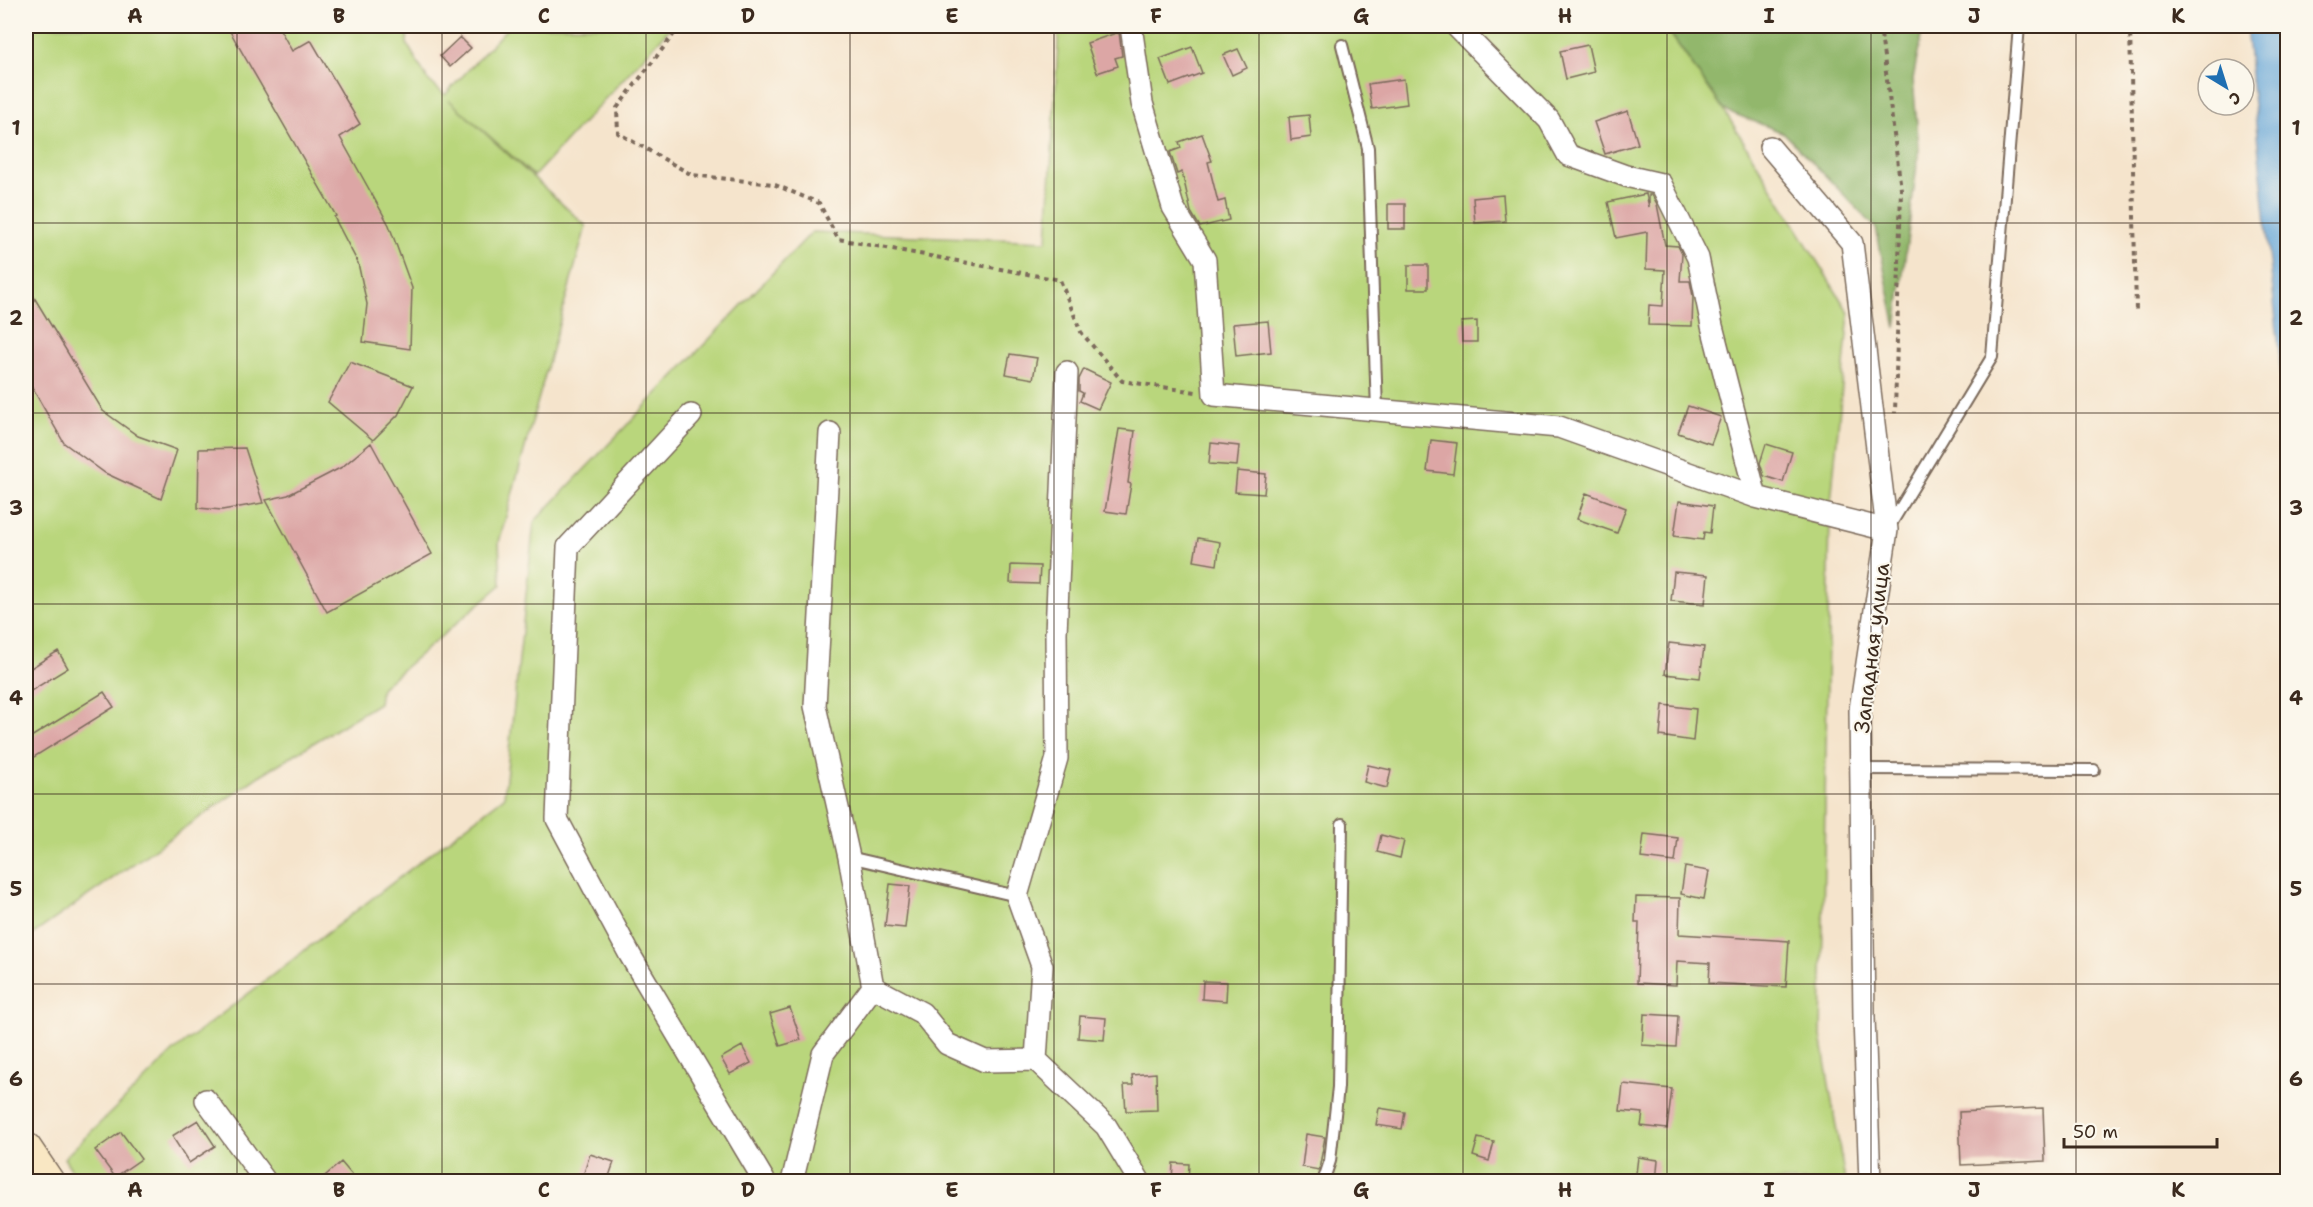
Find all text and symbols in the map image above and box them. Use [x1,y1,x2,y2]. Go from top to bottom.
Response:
text: A [127,3,143,29]
text: B [333,3,345,29]
text: C [538,3,550,29]
text: D [741,3,755,29]
text: E [945,3,959,29]
text: F [1150,3,1162,29]
text: G [1353,3,1369,29]
text: H [1558,3,1572,29]
text: I [1763,3,1775,29]
text: J [1968,3,1981,29]
text: K [2171,3,2185,29]
north arrow [2196,57,2256,117]
text: С [2224,87,2245,110]
text: 1 [11,115,21,141]
text: 1 [2291,115,2301,141]
text: 2 [9,305,23,331]
text: 2 [2289,305,2303,331]
text: 3 [9,495,23,521]
text: 3 [2289,495,2303,521]
street label: Западная улица [1848,561,1896,735]
text: 4 [9,685,23,711]
text: 4 [2289,685,2303,711]
text: 5 [10,876,22,902]
text: 5 [2290,876,2302,902]
text: 6 [9,1066,23,1092]
text: 6 [2289,1066,2303,1092]
scale bar [2064,1111,2217,1149]
text: 50 m [2073,1120,2118,1144]
text: A [127,1177,143,1203]
text: B [333,1177,345,1203]
text: C [538,1177,550,1203]
text: D [741,1177,755,1203]
text: E [945,1177,959,1203]
text: F [1150,1177,1162,1203]
text: G [1353,1177,1369,1203]
text: H [1558,1177,1572,1203]
text: I [1763,1177,1775,1203]
text: J [1968,1177,1981,1203]
text: K [2171,1177,2185,1203]

